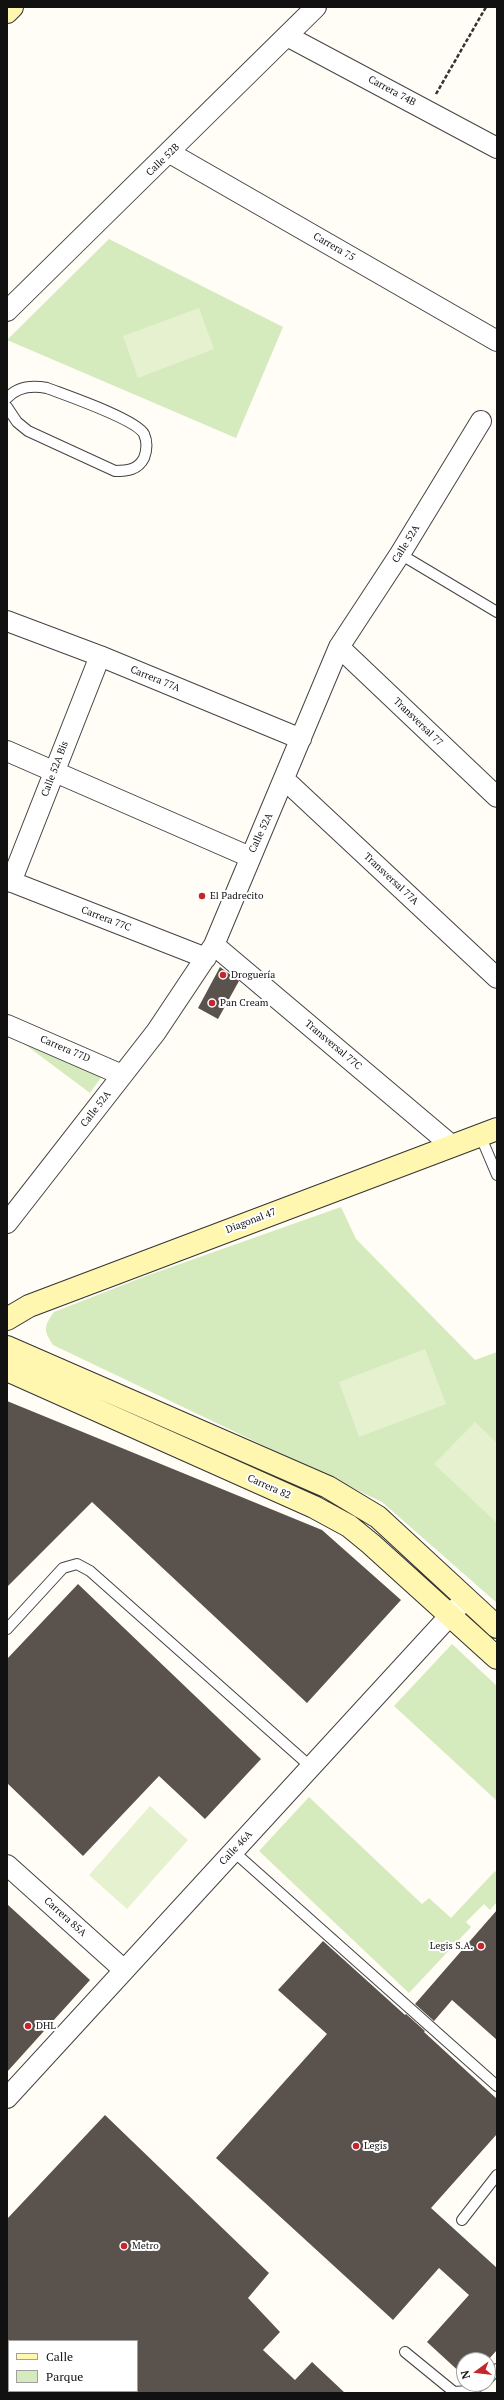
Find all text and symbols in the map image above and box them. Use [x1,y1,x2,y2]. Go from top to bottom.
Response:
street label: Carrera 74B [366,73,418,109]
street label: Calle 52B [144,141,182,179]
street label: Carrera 75 [311,230,357,264]
street label: Calle 52A [390,523,422,565]
street label: Carrera 77A [128,664,182,694]
street label: Transversal 77 [391,695,445,749]
street label: Calle 52A Bis [39,740,71,798]
street label: Calle 52A [247,811,275,855]
street label: Transversal 77A [361,851,421,907]
place label: El Padrecito [210,890,264,902]
marker: El Padrecito [197,891,207,901]
street label: Carrera 77C [79,904,133,934]
place label: Droguería [231,969,275,981]
marker: Droguería [218,970,228,980]
place label: Pan Cream [220,997,268,1009]
marker: Pan Cream [207,998,217,1008]
street label: Transversal 77C [302,1018,364,1072]
street label: Carrera 77D [38,1033,92,1065]
street label: Calle 52A [78,1089,114,1129]
street label: Diagonal 47 [224,1206,278,1236]
street label: Carrera 82 [245,1472,293,1502]
street label: Calle 46A [217,1828,255,1868]
street label: Carrera 85A [41,1895,89,1939]
place label: Legis S.A. [430,1940,473,1952]
marker: Legis S.A. [476,1941,486,1951]
place label: DHL [36,2020,56,2032]
marker: DHL [23,2021,33,2031]
place label: Legis [364,2140,387,2152]
marker: Legis [351,2141,361,2151]
place label: Metro [132,2240,159,2252]
marker: Metro [119,2241,129,2251]
legend [8,2340,138,2392]
text: Calle [46,2349,73,2364]
north arrow [456,2352,496,2392]
text: Parque [46,2369,83,2384]
text: N [458,2369,473,2381]

